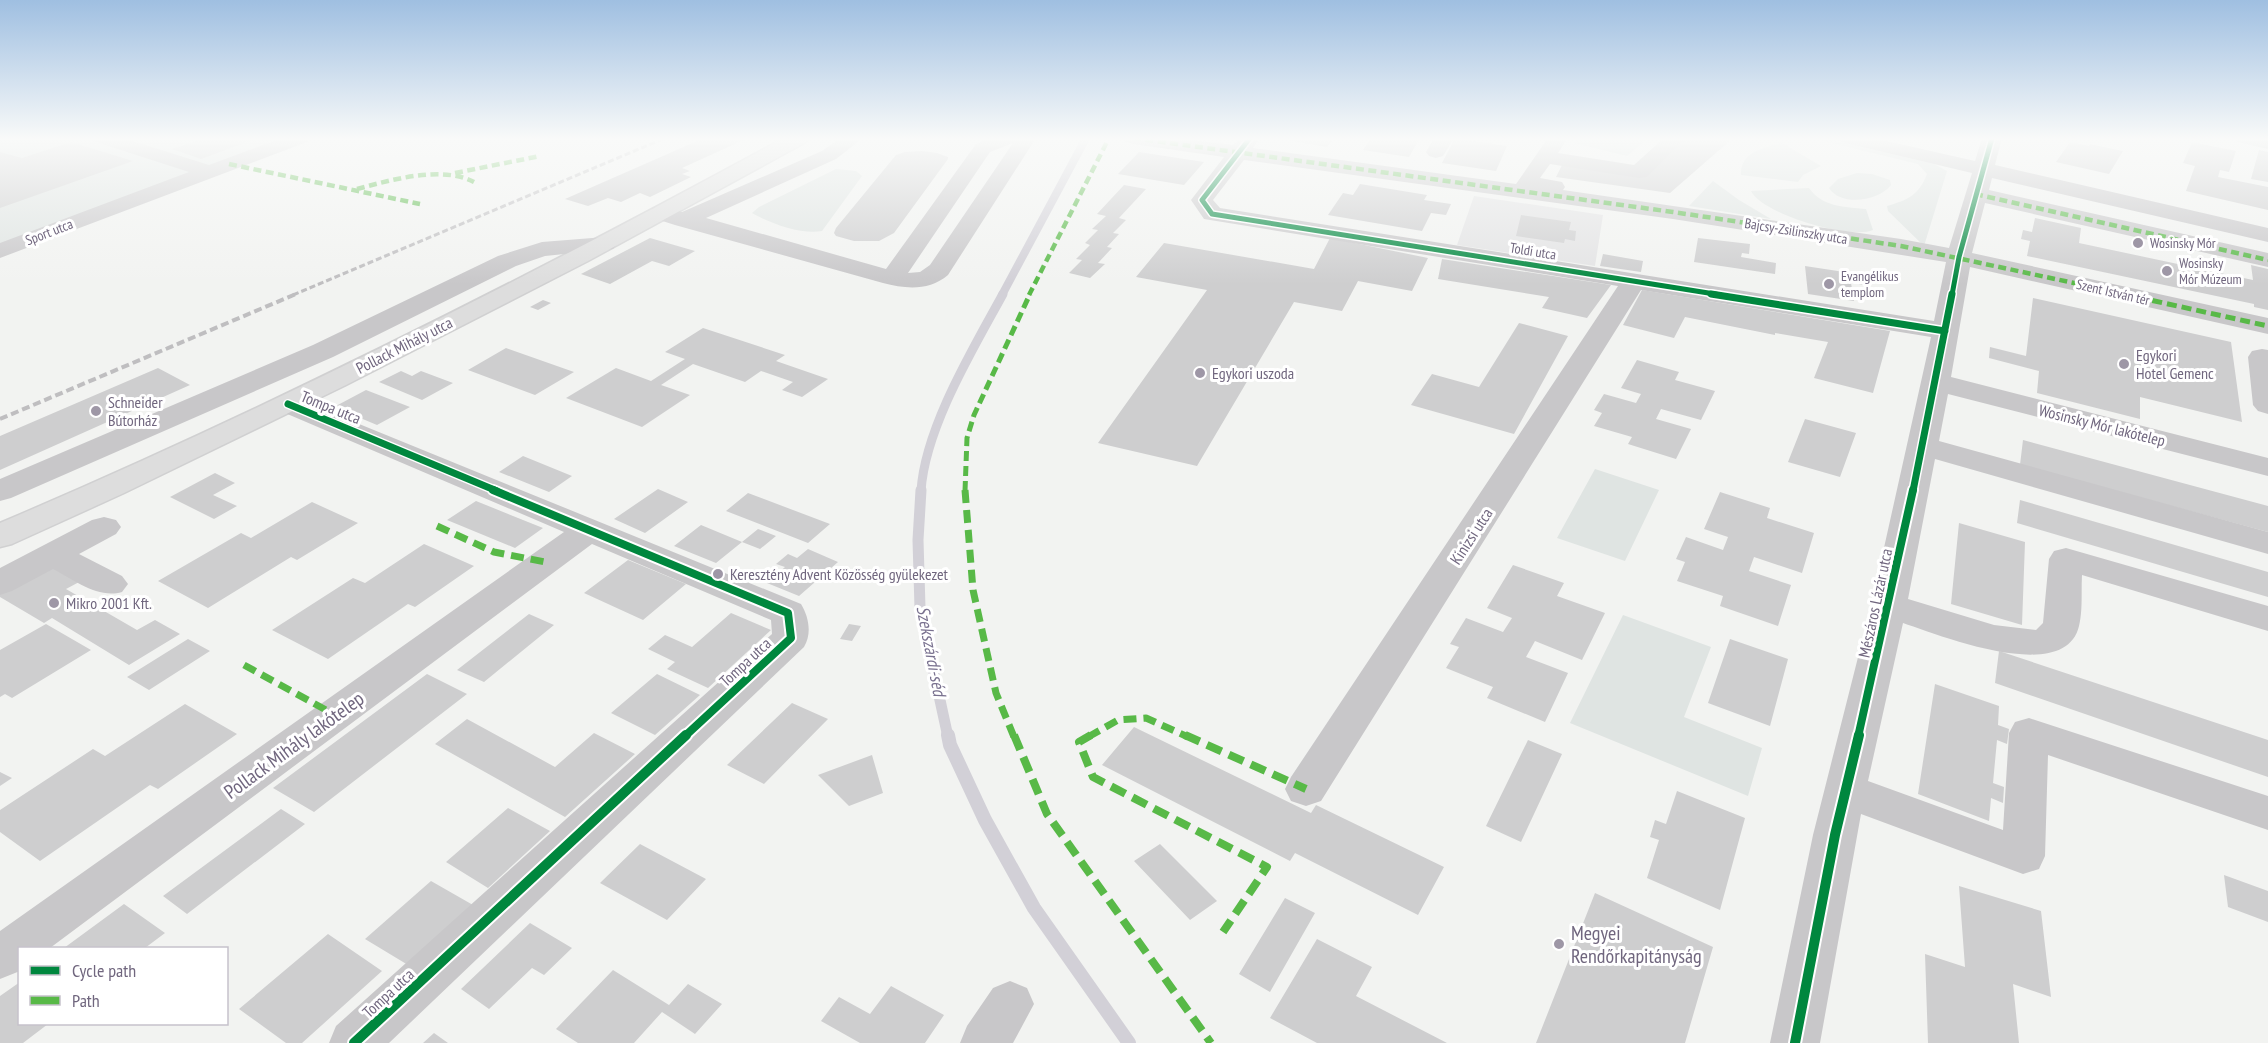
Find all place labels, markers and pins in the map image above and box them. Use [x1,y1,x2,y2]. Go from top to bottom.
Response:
place label: Wosinsky Mór [2150,234,2216,252]
marker: Wosinsky Mór [2131,236,2145,250]
place label: Wosinsky Mór Múzeum [2179,254,2242,288]
marker: Wosinsky Mór Múzeum [2160,264,2174,278]
place label: Evangélikus templom [1841,267,1899,301]
marker: Evangélikus templom [1822,277,1836,291]
place label: Egykori Hotel Gemenc [2136,345,2214,383]
marker: Egykori Hotel Gemenc [2117,357,2131,371]
place label: Egykori uszoda [1212,363,1294,383]
marker: Egykori uszoda [1193,366,1207,380]
place label: Schneider Bútorház [108,392,163,430]
marker: Schneider Bútorház [89,404,103,418]
place label: Keresztény Advent Közösség gyülekezet [730,564,949,584]
marker: Keresztény Advent Közösség gyülekezet [711,567,725,581]
place label: Mikro 2001 Kft. [66,593,152,613]
marker: Mikro 2001 Kft. [47,596,61,610]
place label: Megyei Rendőrkapitányság [1571,920,1702,969]
marker: Megyei Rendőrkapitányság [1552,937,1566,951]

